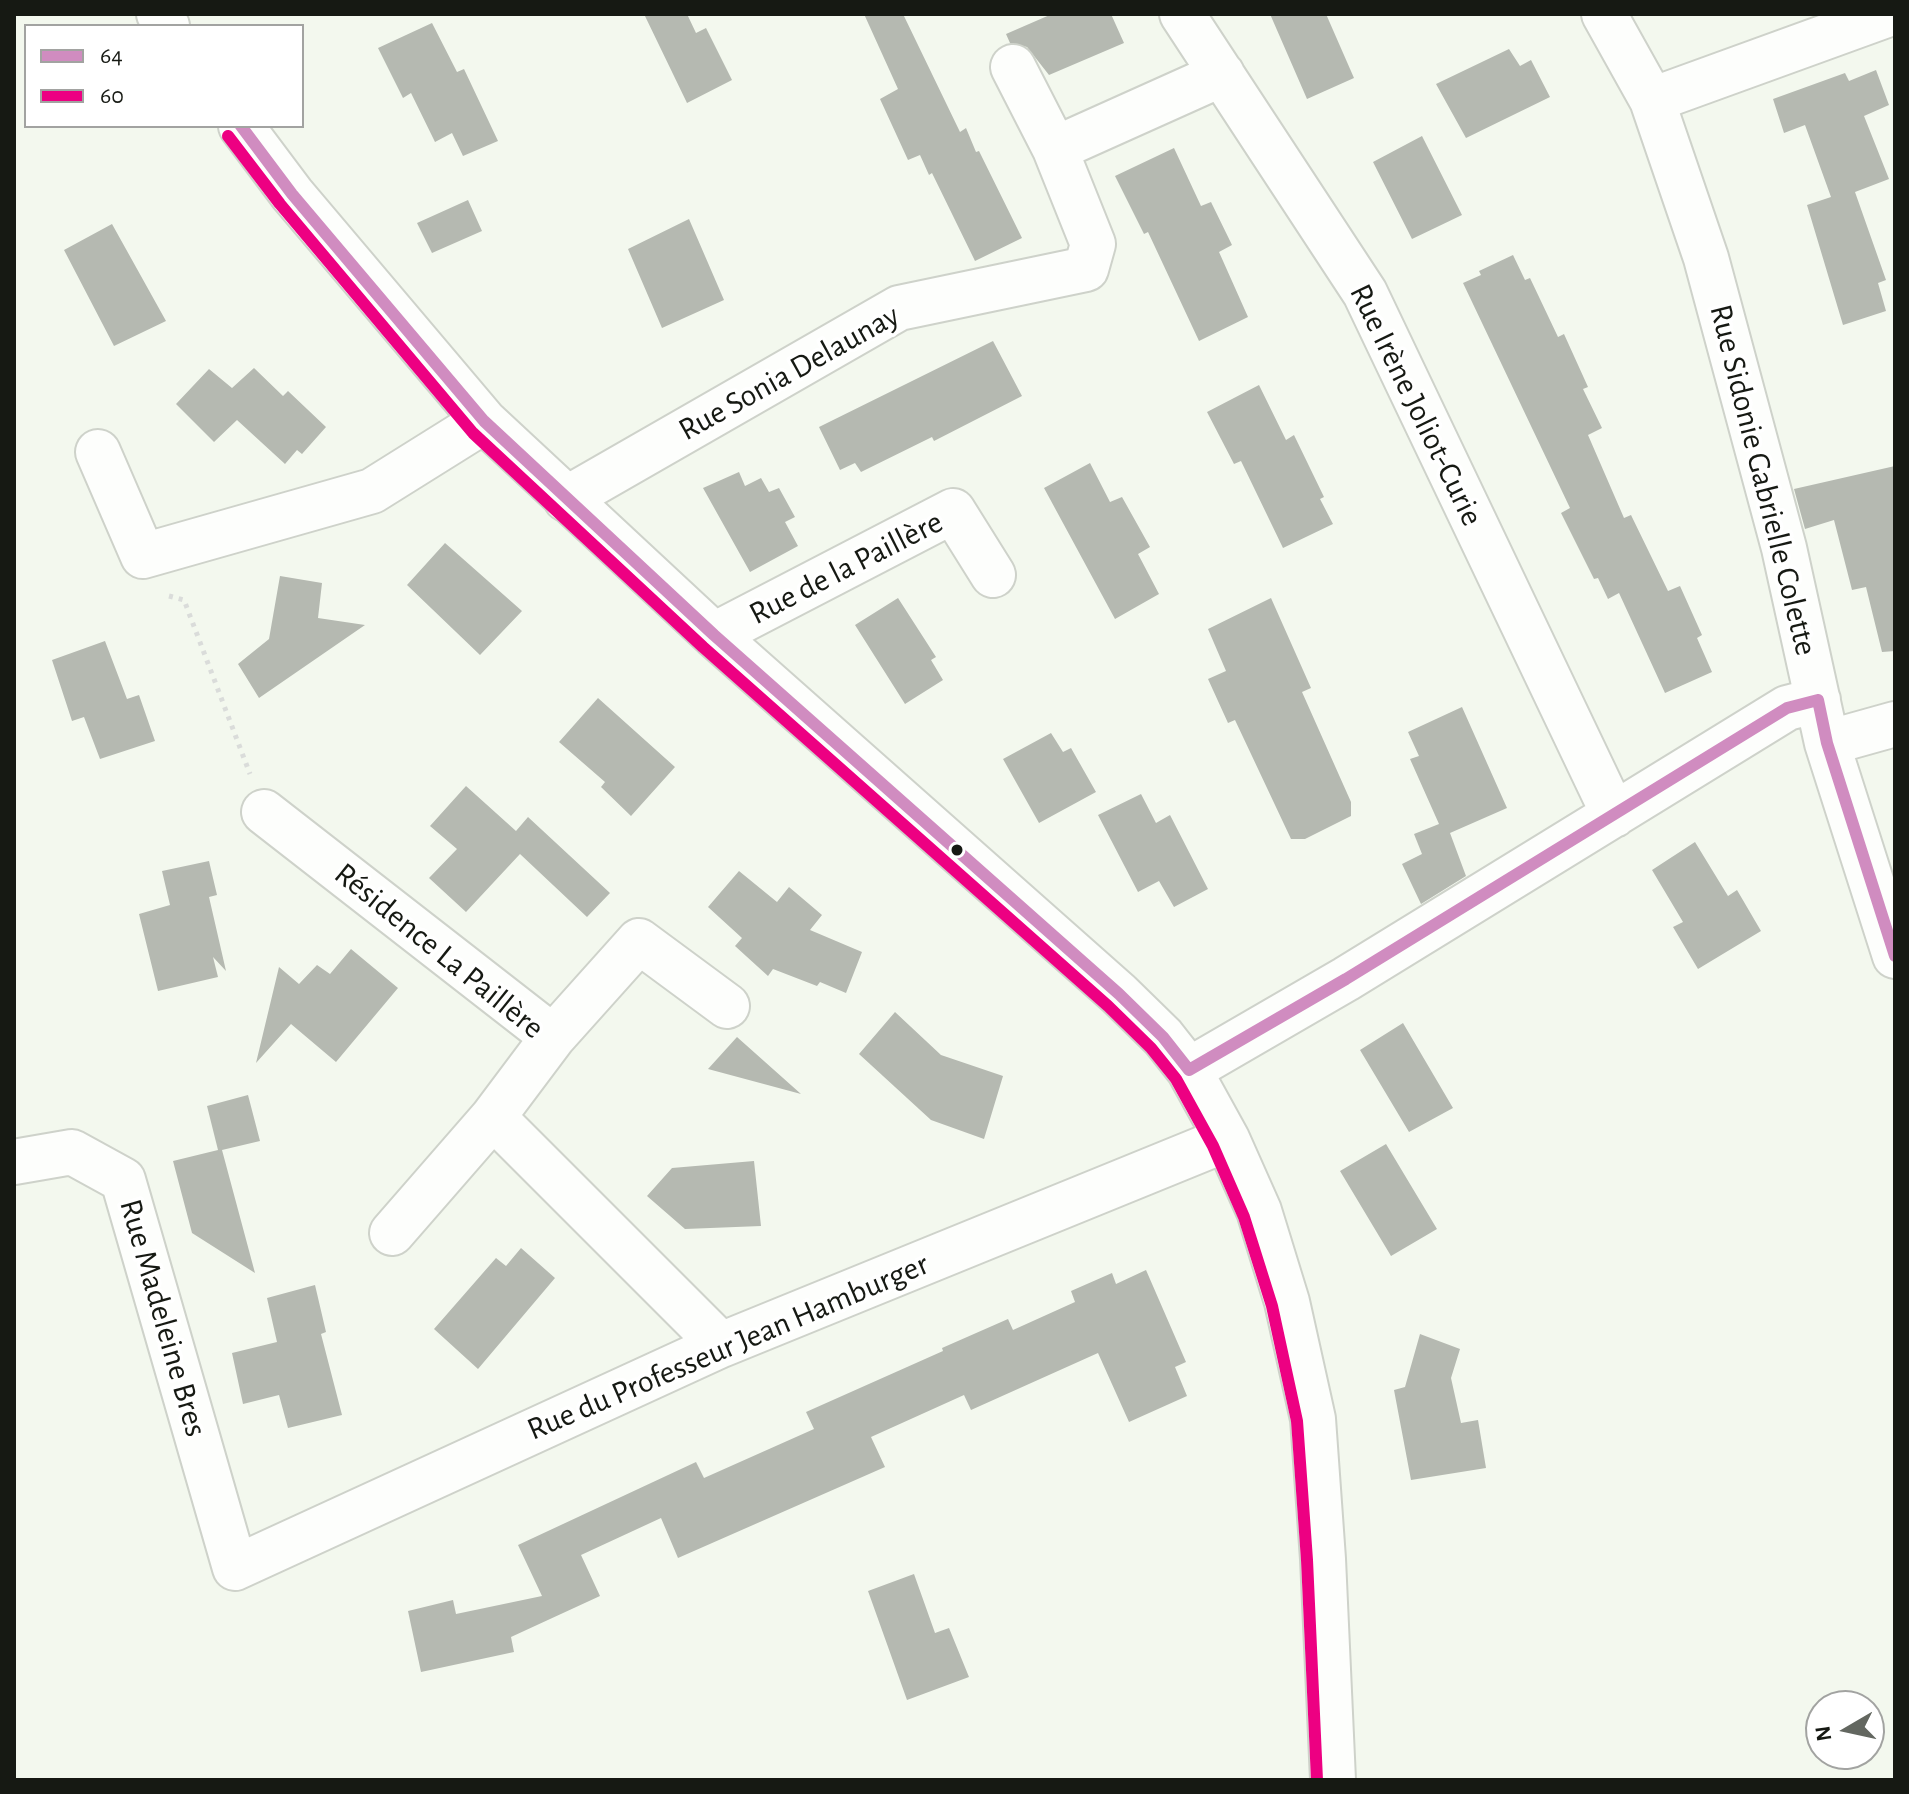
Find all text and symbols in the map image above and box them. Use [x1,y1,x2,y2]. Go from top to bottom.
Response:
legend [24,24,304,128]
text: 64 [100,44,123,68]
text: 60 [100,84,124,108]
street label: Rue Irène Joliot-Curie [1341,278,1491,532]
street label: Rue Sonia Delaunay [672,297,906,449]
street label: Rue Sidonie Gabrielle Colette [1701,301,1825,659]
street label: Rue de la Paillère [743,503,949,633]
unlabelled marker [949,842,965,858]
street label: Résidence La Paillère [326,855,552,1047]
street label: Rue Madeleine Bres [111,1195,215,1441]
street label: Rue du Professeur Jean Hamburger [522,1245,934,1449]
north arrow [1805,1690,1885,1770]
text: N [1811,1724,1835,1743]

